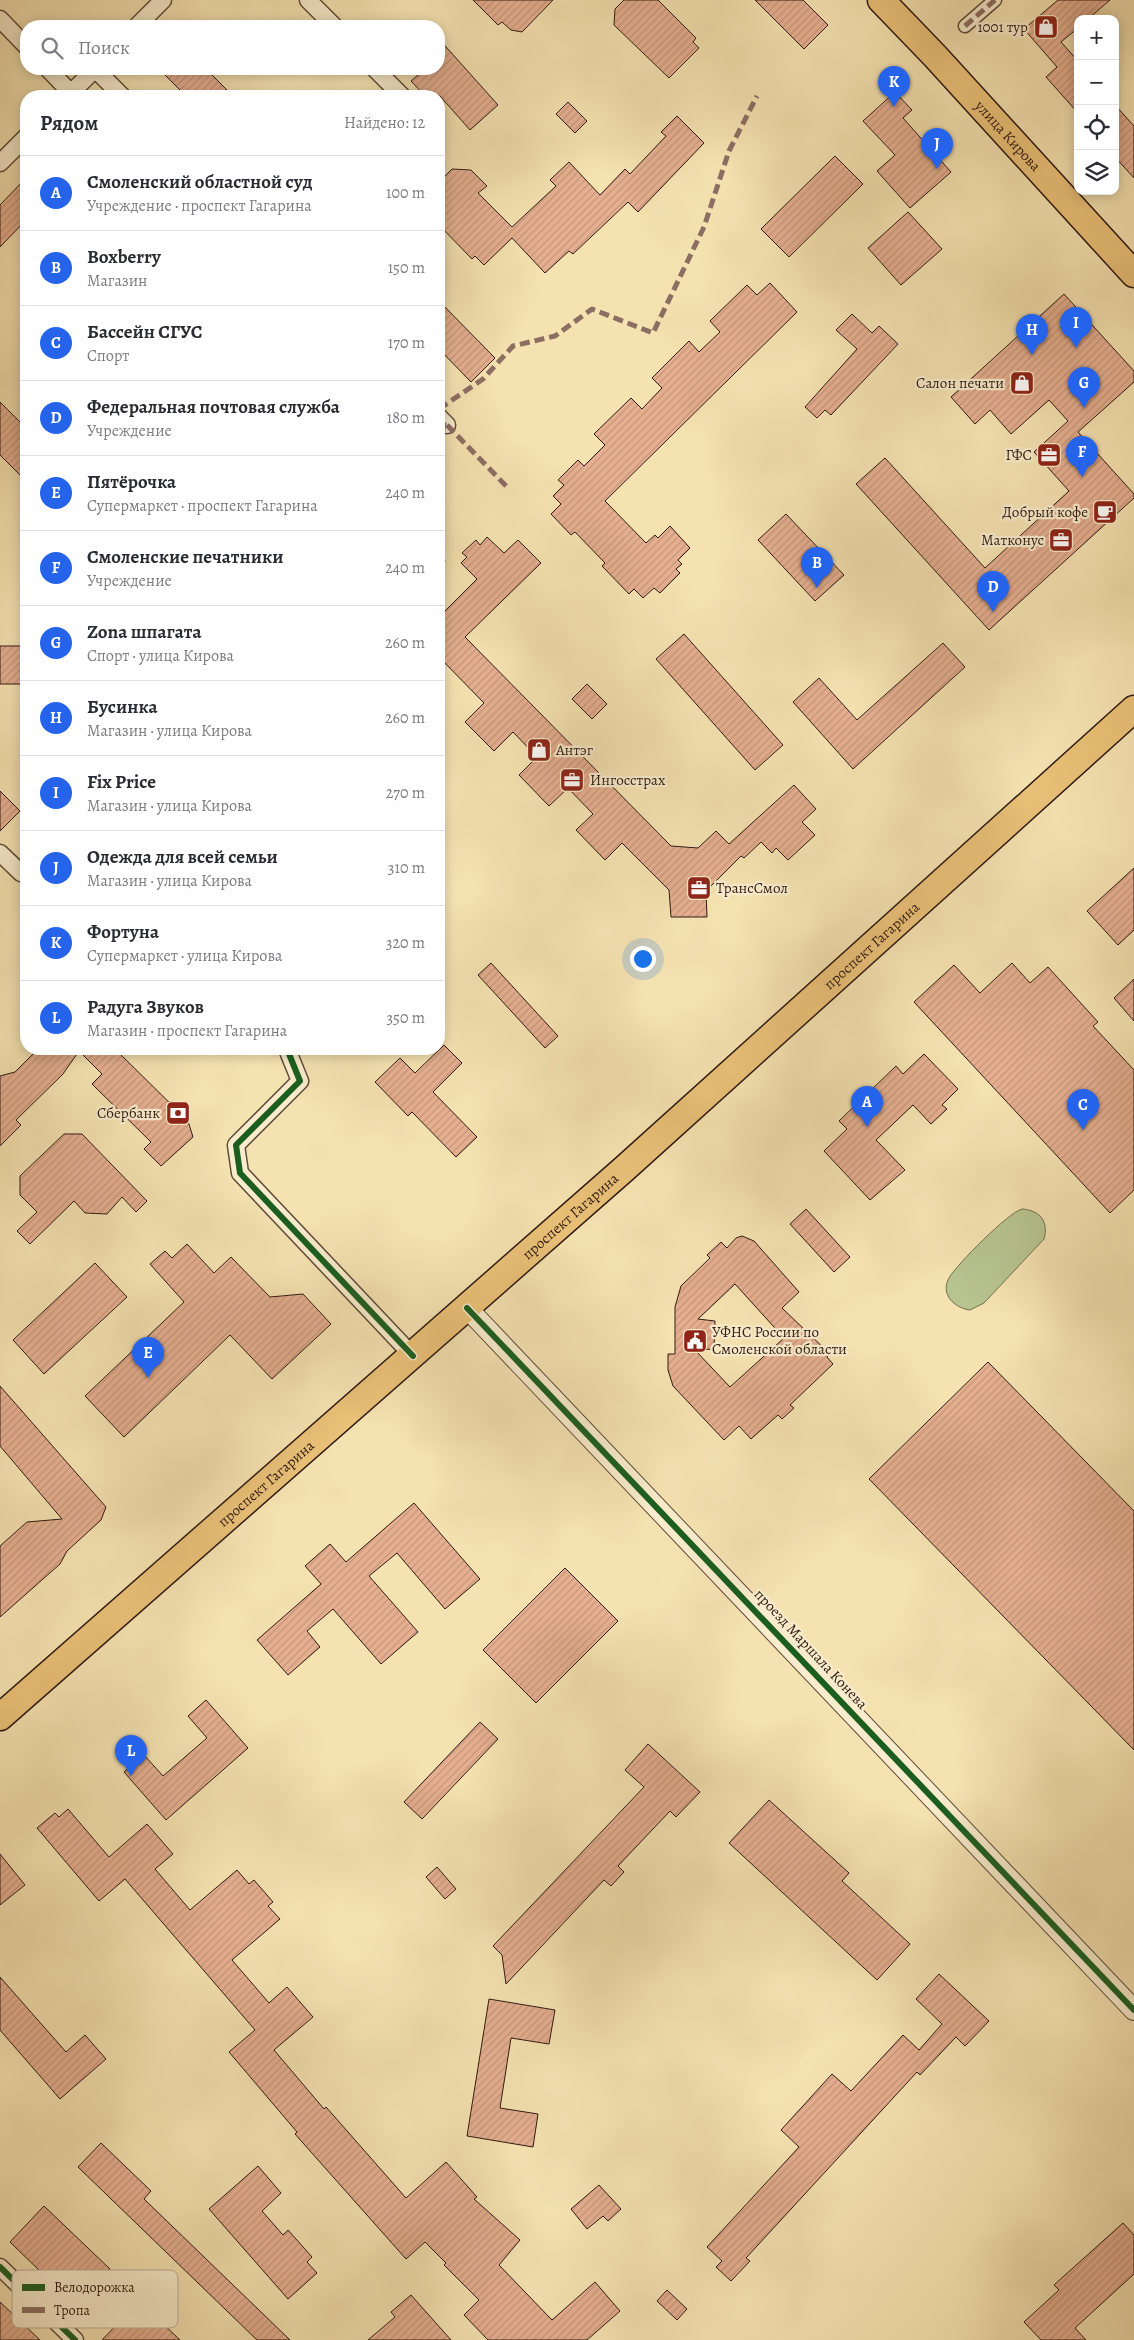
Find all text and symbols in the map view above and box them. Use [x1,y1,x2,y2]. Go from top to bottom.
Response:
shop icon: 1001 тур [1033,14,1059,40]
map controls [1074,15,1119,195]
button: + [1074,15,1119,60]
place label: 1001 тур [977,17,1028,37]
search box [20,20,445,75]
icon: search [38,34,66,62]
text: Поиск [78,35,130,61]
button: − [1074,60,1119,105]
pin: K [878,66,910,107]
street label: улица Кирова [970,95,1045,176]
button: locate [1074,105,1119,150]
text: Рядом [40,109,98,137]
text: Найдено: 12 [344,112,425,134]
pin: J [921,128,953,169]
button: layers [1074,150,1119,195]
text: Смоленский областной суд [87,169,313,195]
text: A [51,182,61,204]
text: 100 m [386,182,425,204]
text: Учреждение · проспект Гагарина [87,195,312,217]
text: Boxberry [87,244,161,270]
text: B [51,257,61,279]
text: 150 m [388,257,425,279]
text: Магазин [87,270,147,292]
pin: I [1060,307,1092,348]
pin: H [1016,314,1048,355]
text: Бассейн СГУС [87,319,202,345]
text: C [51,332,61,354]
text: 170 m [388,332,425,354]
text: Спорт [87,345,129,367]
pin: G [1068,367,1100,408]
shop icon: Салон печати [1009,370,1035,396]
place label: Салон печати [916,373,1004,393]
text: Федеральная почтовая служба [87,394,340,420]
text: D [50,407,62,429]
text: 180 m [387,407,425,429]
text: Учреждение [87,420,172,442]
pin: F [1066,436,1098,477]
office icon: ГФС [1036,442,1062,468]
place label: ГФС [1006,445,1032,465]
text: Пятёрочка [87,469,176,495]
text: E [51,482,61,504]
text: 240 m [385,482,425,504]
text: Супермаркет · проспект Гагарина [87,495,318,517]
cafe icon: Добрый кофе [1092,499,1118,525]
place label: Добрый кофе [1002,502,1088,522]
office icon: Матконус [1048,527,1074,553]
place label: Матконус [981,530,1044,550]
text: Смоленские печатники [87,544,283,570]
pin: B [801,547,833,588]
text: F [52,557,60,579]
text: 240 m [385,557,425,579]
text: Учреждение [87,570,172,592]
pin: D [977,571,1009,612]
text: Zona шпагата [87,619,202,645]
text: G [51,632,61,654]
text: 260 m [385,632,425,654]
text: Спорт · улица Кирова [87,645,234,667]
text: Бусинка [87,694,157,720]
text: H [50,707,62,729]
text: 260 m [385,707,425,729]
text: Магазин · улица Кирова [87,720,252,742]
shop icon: Антэг [526,737,552,763]
place label: Антэг [555,740,594,760]
office icon: Ингосстрах [559,767,585,793]
text: Fix Price [87,769,156,795]
place label: Ингосстрах [590,770,666,790]
text: I [53,782,59,804]
text: 270 m [386,782,425,804]
text: Магазин · улица Кирова [87,795,252,817]
text: Одежда для всей семьи [87,844,278,870]
text: J [53,857,59,879]
text: 310 m [388,857,425,879]
text: Магазин · улица Кирова [87,870,252,892]
office icon: ТрансСмол [686,875,712,901]
place label: ТрансСмол [716,878,788,898]
street label: проспект Гагарина [820,897,924,994]
text: Фортуна [87,919,159,945]
text: K [51,932,61,954]
text: 320 m [386,932,425,954]
text: Супермаркет · улица Кирова [87,945,282,967]
your location [630,946,656,972]
text: Радуга Звуков [87,994,204,1020]
text: L [52,1007,60,1029]
text: 350 m [386,1007,425,1029]
text: Магазин · проспект Гагарина [87,1020,287,1042]
pin: A [851,1086,883,1127]
pin: C [1067,1089,1099,1130]
bank icon: Сбербанк [165,1100,191,1126]
place label: Сбербанк [97,1103,160,1123]
street label: проспект Гагарина [518,1168,623,1264]
place label: УФНС России по Смоленской области [712,1322,847,1359]
public building icon: УФНС России по Смоленской области [682,1328,708,1354]
pin: E [132,1337,164,1378]
street label: проспект Гагарина [213,1435,319,1531]
street label: проезд Маршала Конева [750,1584,872,1714]
pin: L [115,1735,147,1776]
legend [12,2270,178,2328]
text: Велодорожка [54,2278,135,2297]
text: Тропа [54,2301,91,2320]

